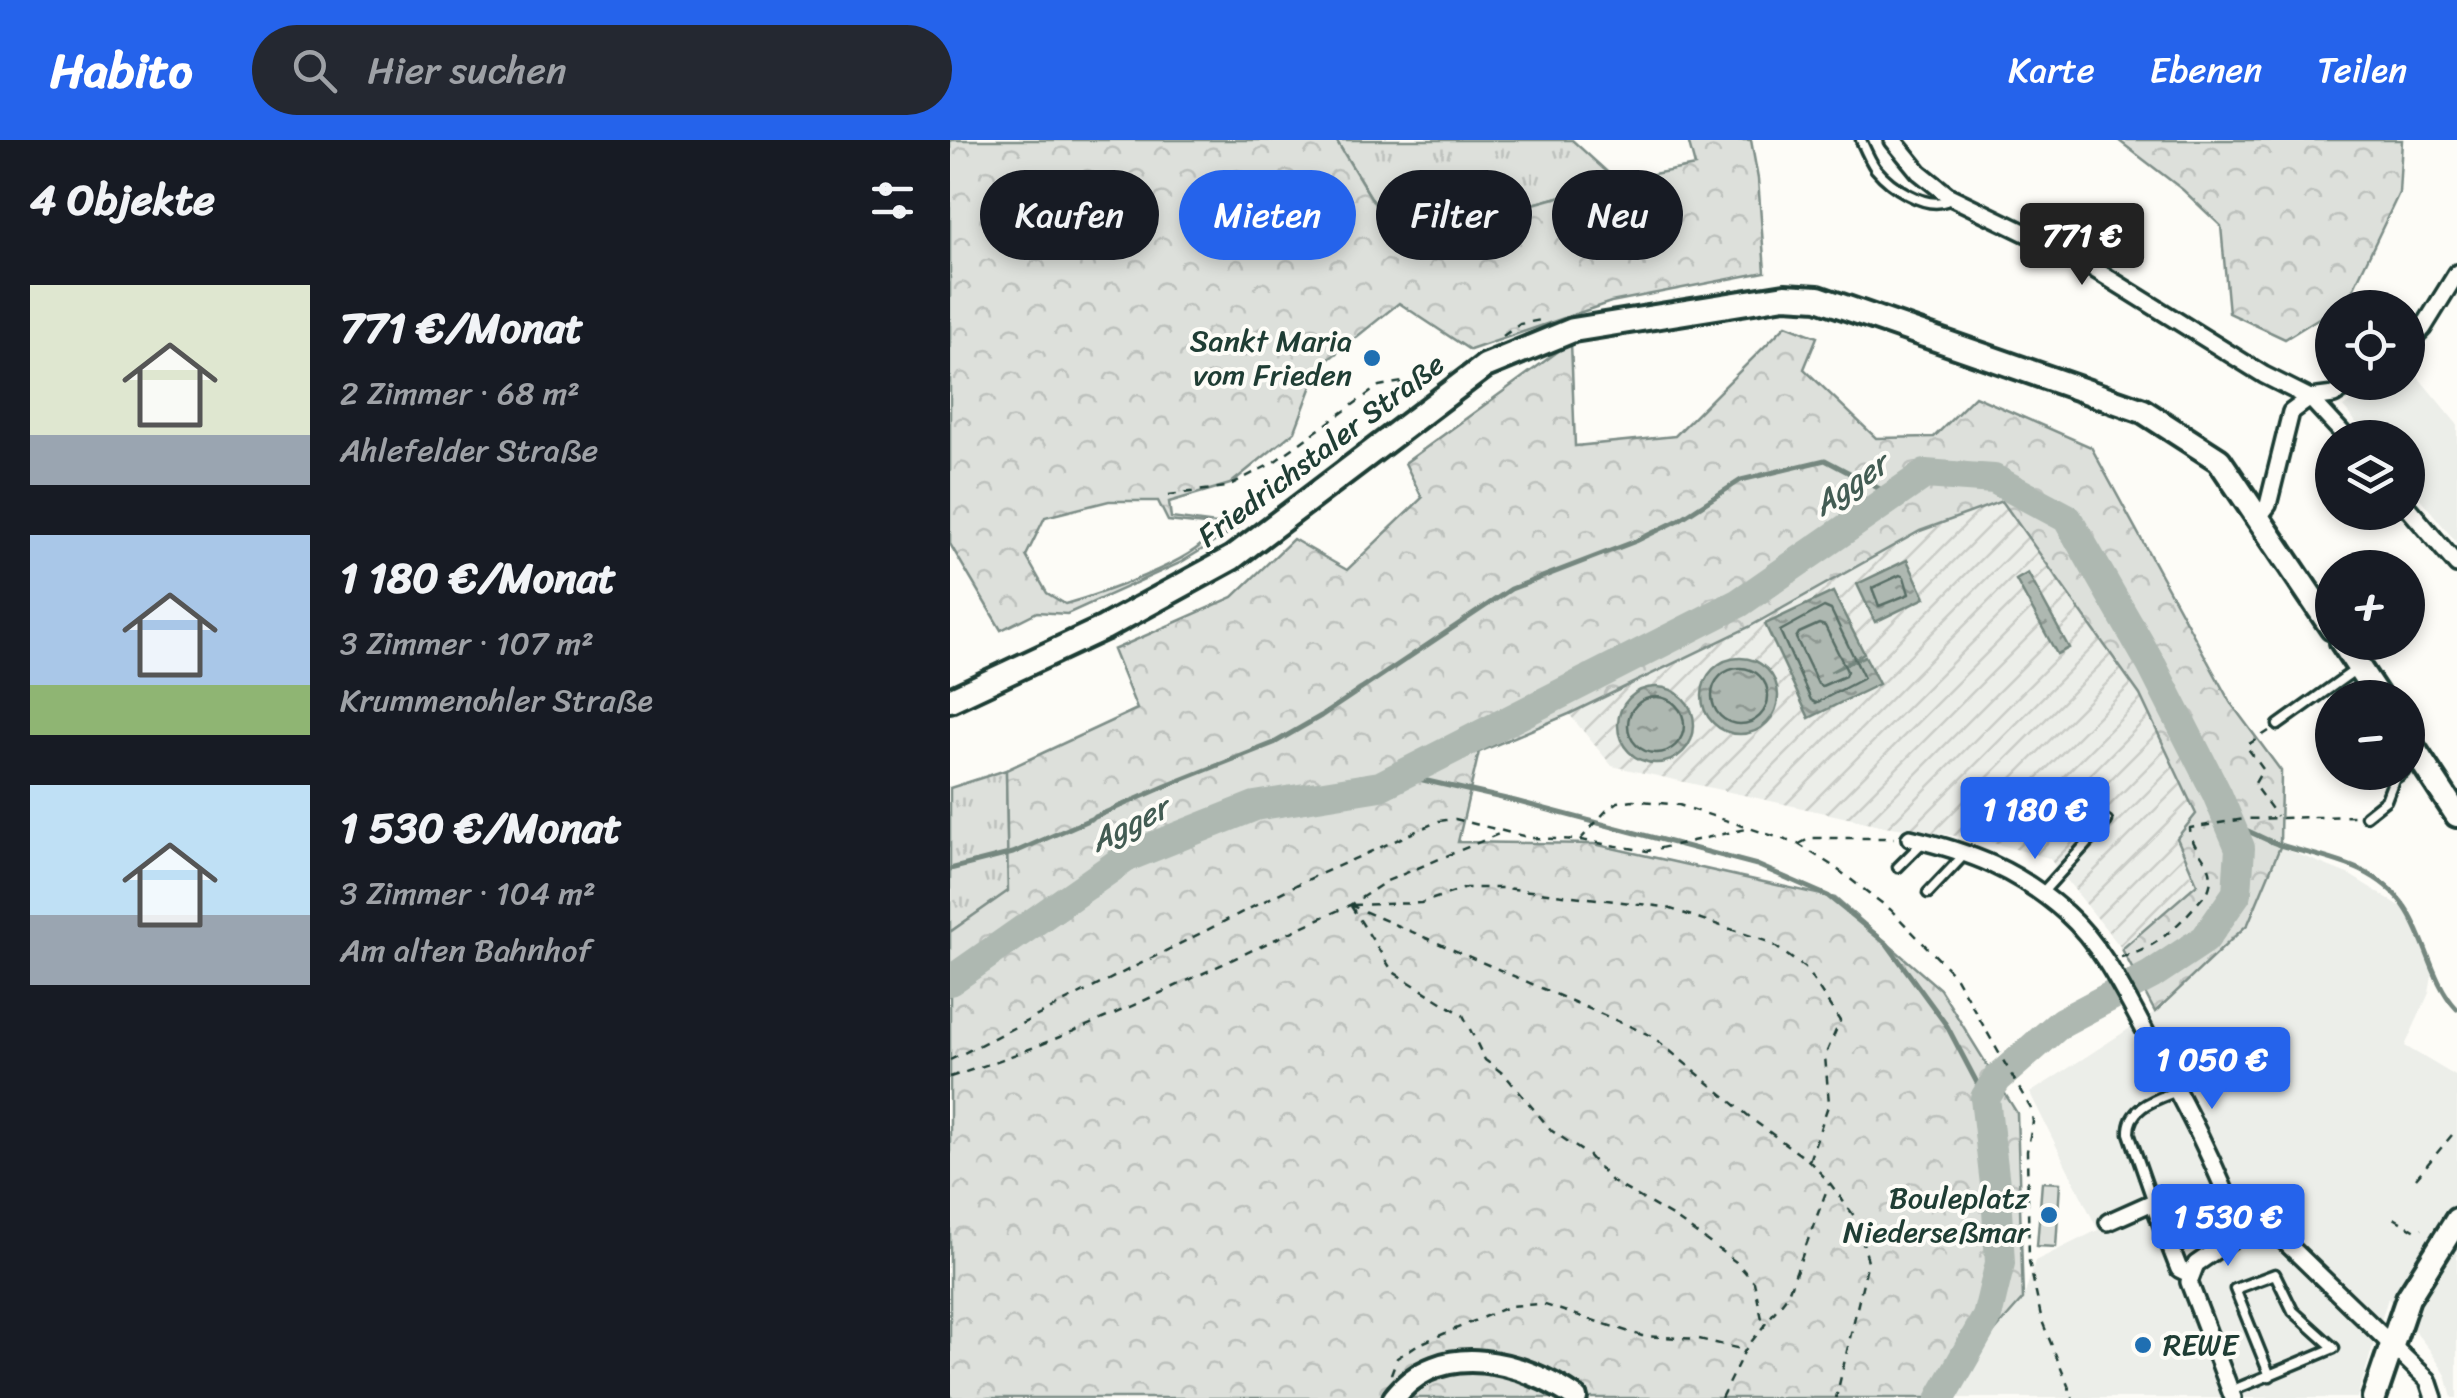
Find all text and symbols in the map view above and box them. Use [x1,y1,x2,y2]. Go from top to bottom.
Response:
search box [252,25,952,115]
text: Habito [50,28,192,113]
text: Hier suchen [367,37,567,104]
text: Karte [2008,39,2095,101]
text: Ebenen [2150,39,2262,101]
text: Teilen [2317,39,2407,101]
icon: search [287,43,342,98]
text: 4 Objekte [30,163,215,237]
chip: Kaufen [980,170,1159,260]
chip: Mieten [1179,170,1356,260]
chip: Filter [1376,170,1532,260]
chip: Neu [1552,170,1683,260]
icon: filters [865,173,920,228]
pin: 771 € [2012,203,2152,288]
text: 771 € [2042,207,2122,264]
map controls [2315,290,2425,790]
button: locate [2315,290,2425,400]
text: 771 €/Monat [340,291,583,365]
place label: Sankt Maria vom Frieden [1190,314,1352,402]
icon: home [110,325,230,445]
street label: Friedrichstaler Straße [1185,338,1457,562]
marker: Sankt Maria vom Frieden [1361,347,1383,369]
text: 2 Zimmer · 68 m² [340,365,580,422]
button: layers [2315,420,2425,530]
text: Ahlefelder Straße [340,422,598,479]
water label: Agger [1799,434,1905,532]
text: 1 180 €/Monat [340,541,616,615]
button: + [2315,550,2425,660]
icon: home [110,575,230,695]
text: 3 Zimmer · 107 m² [340,615,594,672]
text: Krummenohler Straße [340,672,653,729]
button: − [2315,680,2425,790]
pin: 1 180 € [1943,777,2127,862]
water label: Agger [1078,778,1183,869]
text: 1 180 € [1983,781,2087,838]
text: 1 530 €/Monat [340,791,622,865]
icon: home [110,825,230,945]
text: 3 Zimmer · 104 m² [340,865,596,922]
text: Am alten Bahnhof [340,922,591,979]
pin: 1 050 € [2120,1027,2304,1112]
text: 1 050 € [2156,1031,2268,1088]
place label: Bouleplatz Niederseßmar [1843,1171,2031,1259]
pin: 1 530 € [2136,1184,2320,1269]
text: 1 530 € [2174,1188,2282,1245]
marker: Bouleplatz Niederseßmar [2038,1204,2060,1226]
place label: REWE [2163,1318,2240,1372]
marker: REWE [2132,1334,2154,1356]

